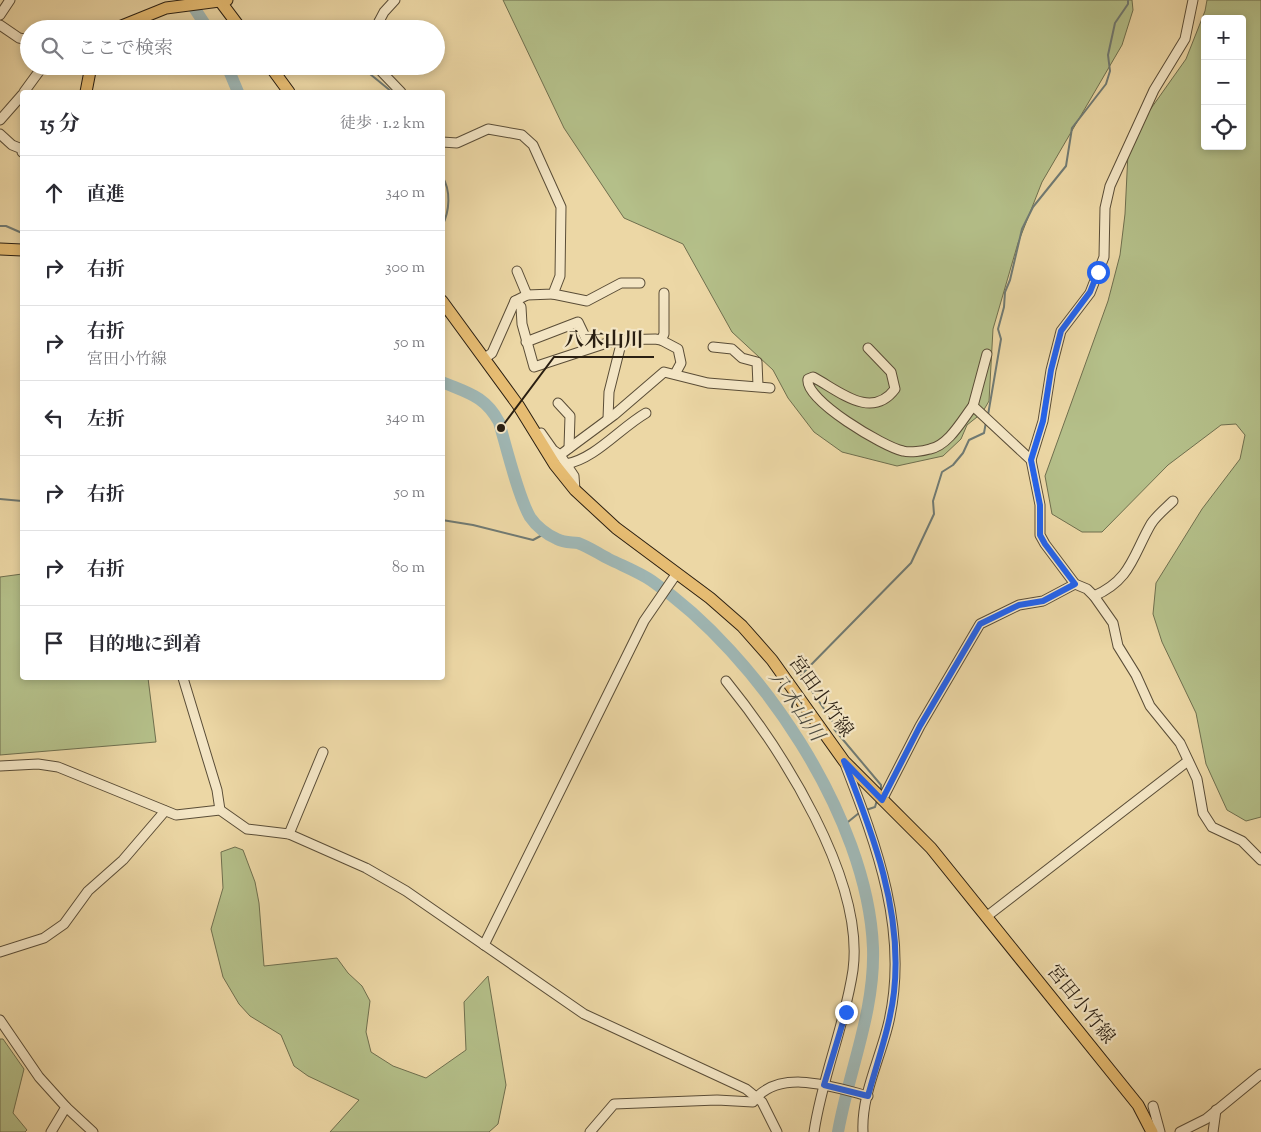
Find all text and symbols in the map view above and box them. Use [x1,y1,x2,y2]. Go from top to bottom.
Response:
map controls [1201,15,1246,150]
button: + [1201,15,1246,60]
search box [20,20,445,75]
icon: search [38,34,66,62]
text: ここで検索 [78,36,173,63]
button: − [1201,60,1246,105]
button: locate [1201,105,1246,150]
text: 15 分 [40,110,80,140]
text: 徒歩 · 1.2 km [340,113,425,136]
icon: ahead [40,179,68,207]
text: 直進 [87,182,125,209]
text: 340 m [386,182,425,205]
icon: right [40,254,68,282]
text: 右折 [87,257,125,284]
text: 300 m [385,257,425,280]
route start [1087,261,1110,284]
text: 右折 [87,319,125,346]
callout: 八木山川 [554,322,654,357]
text: 八木山川 [564,327,644,356]
icon: right [40,329,68,357]
text: 50 m [394,332,425,355]
text: 宮田小竹線 [87,349,167,372]
icon: left [40,404,68,432]
text: 左折 [87,407,125,434]
text: 340 m [386,407,425,430]
icon: right [40,479,68,507]
text: 右折 [87,482,125,509]
text: 50 m [394,482,425,505]
icon: right [40,554,68,582]
text: 右折 [87,557,125,584]
text: 80 m [392,557,425,580]
icon: arrive [40,629,68,657]
text: 目的地に到着 [87,632,201,659]
street label: 宮田小竹線 [781,651,859,743]
water label: 八木山川 [760,666,831,750]
street label: 宮田小竹線 [1040,960,1120,1050]
route end [835,1001,858,1024]

